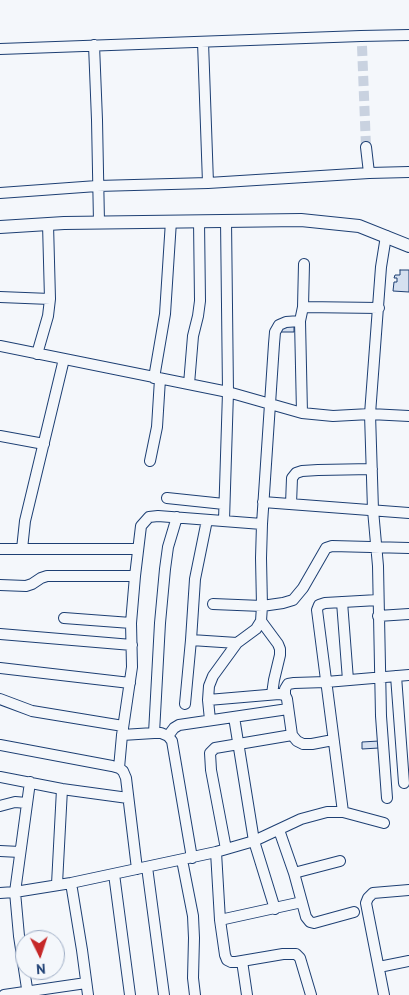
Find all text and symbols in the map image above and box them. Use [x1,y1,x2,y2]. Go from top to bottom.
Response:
north arrow [15,930,65,980]
text: N [36,960,46,978]

